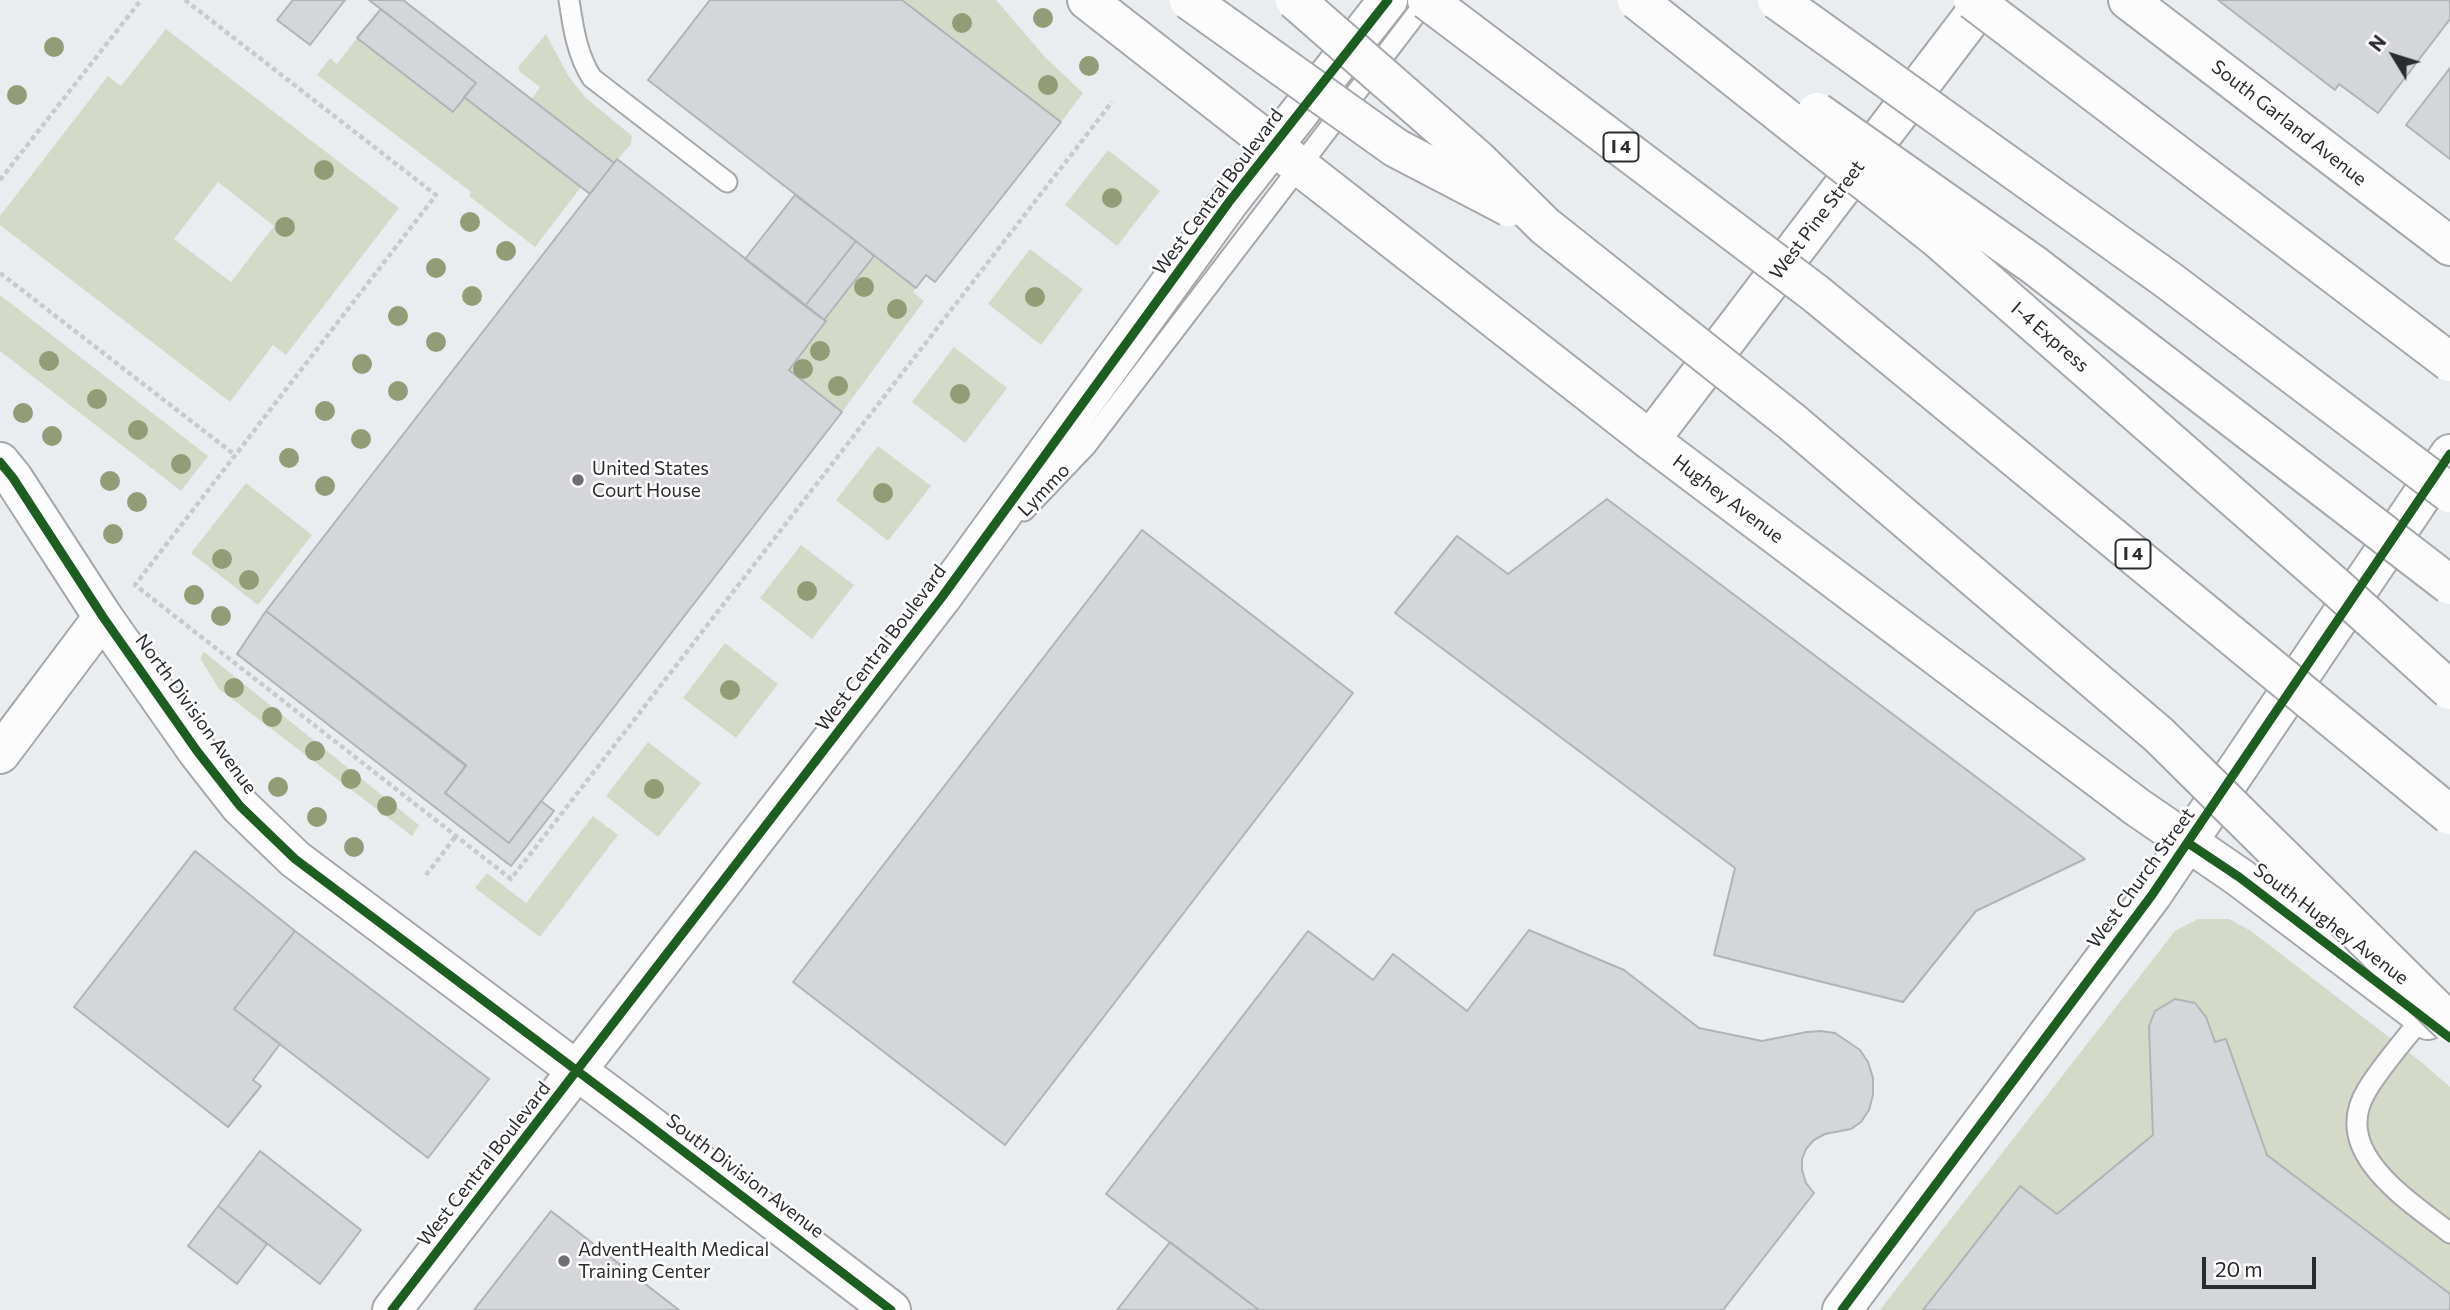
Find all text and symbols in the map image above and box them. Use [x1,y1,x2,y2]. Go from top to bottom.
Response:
north arrow [2359,21,2429,91]
text: N [2364,30,2391,55]
street label: South Garland Avenue [2207,55,2371,191]
street label: West Central Boulevard [1148,104,1288,280]
road number: I 4 [1604,132,1638,162]
street label: West Pine Street [1765,156,1869,284]
street label: I-4 Express [2006,297,2094,377]
street label: Hughey Avenue [1668,450,1788,548]
place label: United States Court House [592,458,709,502]
street label: Lymmo [1013,459,1075,521]
marker: United States Court House [570,472,586,488]
road number: I 4 [2116,540,2150,568]
street label: West Central Boulevard [811,560,951,736]
street label: North Division Avenue [130,630,262,798]
street label: West Church Street [2083,804,2199,952]
street label: South Hughey Avenue [2249,858,2413,990]
street label: West Central Boulevard [413,1077,555,1251]
street label: South Division Avenue [662,1109,828,1243]
place label: AdventHealth Medical Training Center [578,1239,769,1283]
scale bar [2205,1244,2319,1288]
marker: AdventHealth Medical Training Center [556,1253,572,1269]
text: 20 m [2215,1256,2263,1281]

